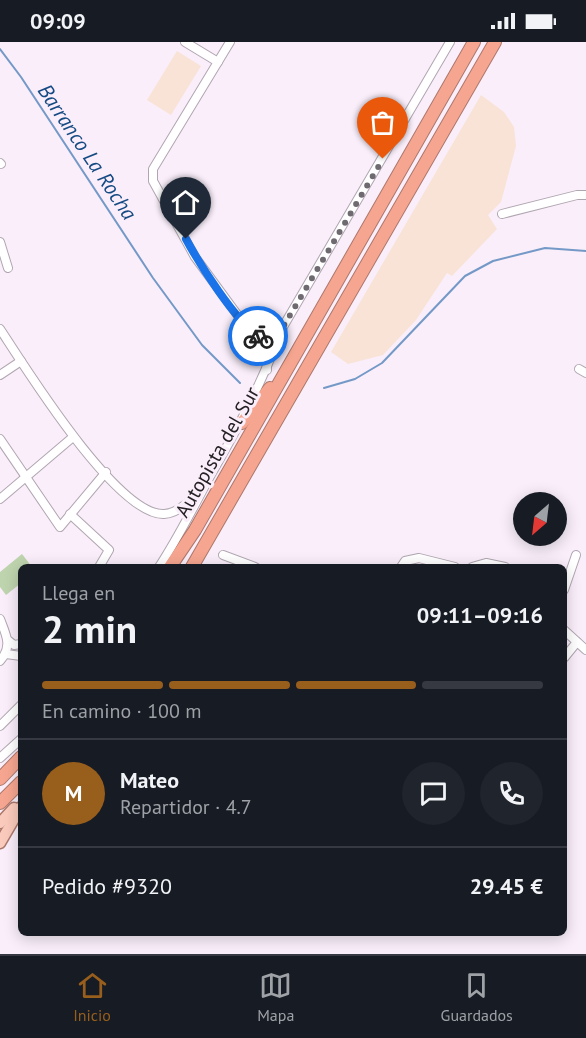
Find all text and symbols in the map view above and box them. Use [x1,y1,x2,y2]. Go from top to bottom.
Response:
text: 09:09 [30,7,86,35]
water label: Barranco La Rocha [32,79,143,225]
pin [357,97,408,159]
icon: bag [366,106,399,139]
pin [160,177,211,239]
icon: home [169,186,202,219]
courier [228,306,288,366]
icon: bike [242,320,275,353]
street label: Autopista del Sur [169,382,265,522]
north arrow [513,492,567,546]
map controls [513,492,567,546]
text: Llega en [42,580,115,606]
text: 09:11–09:16 [417,601,543,629]
text: 2 min [42,603,137,654]
text: En camino · 100 m [42,698,202,724]
button: chat [402,762,465,825]
button: phone [480,762,543,825]
text: Mateo [120,766,179,794]
text: M [65,779,82,807]
text: Repartidor · 4.7 [120,794,252,820]
text: Pedido #9320 [42,872,172,900]
text: 29.45 € [470,872,543,900]
tab: Inicio [73,969,111,1025]
tab: Mapa [257,969,294,1025]
tab: Guardados [441,969,513,1025]

